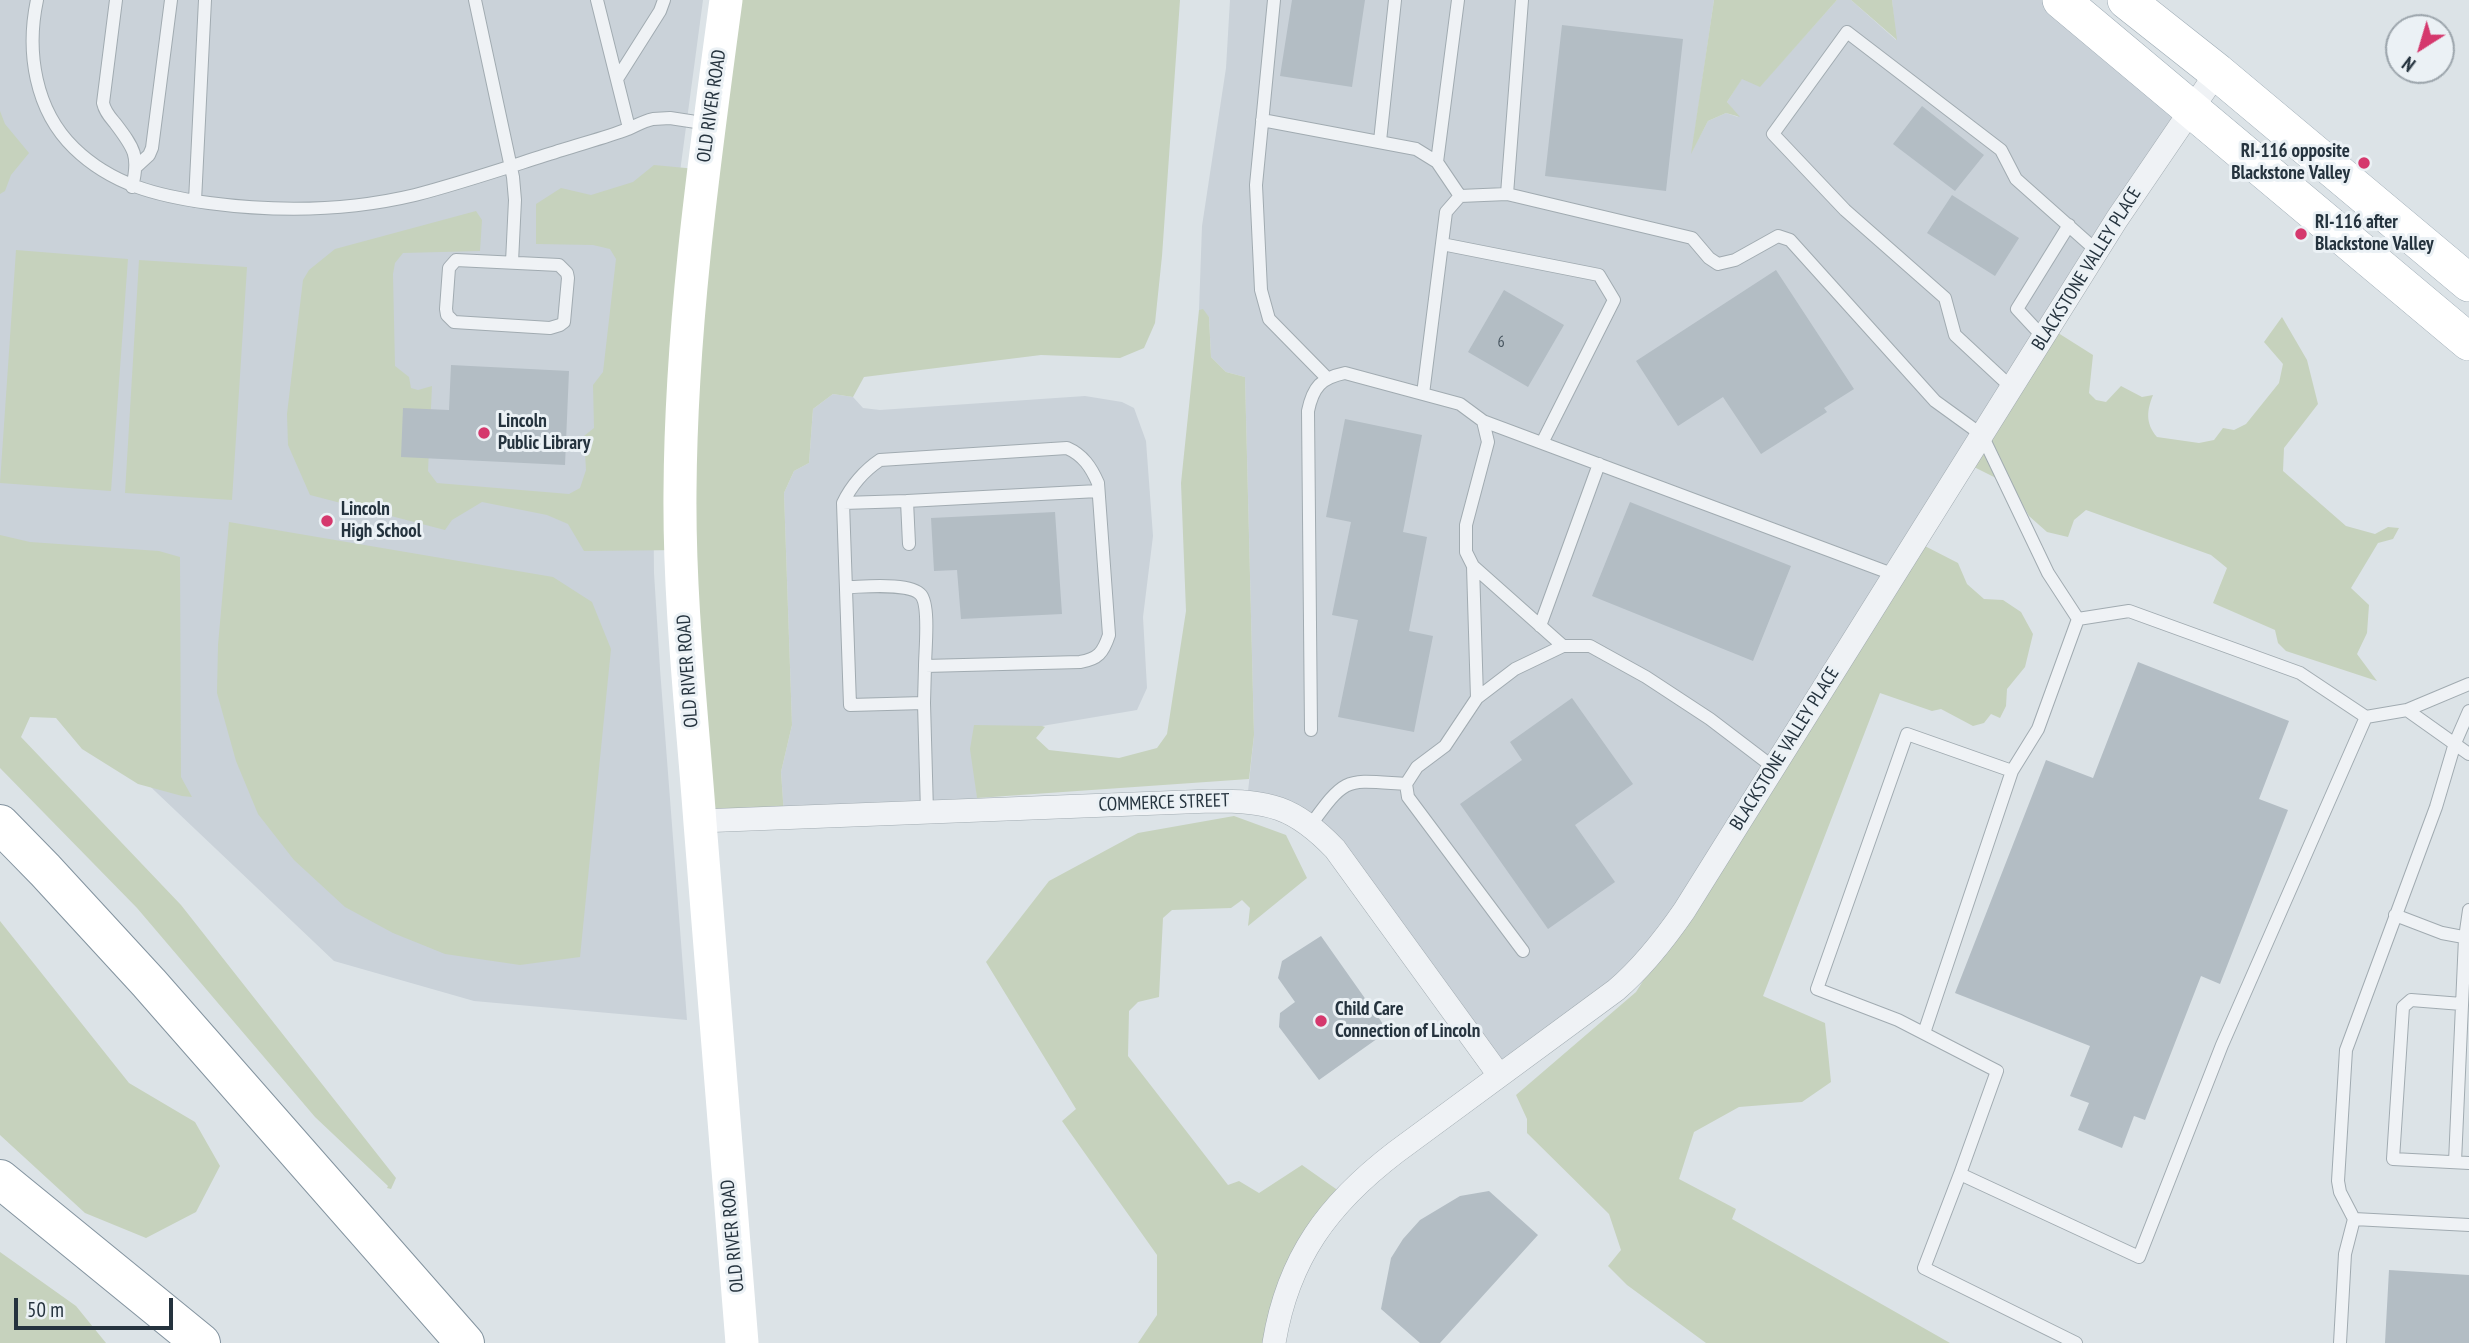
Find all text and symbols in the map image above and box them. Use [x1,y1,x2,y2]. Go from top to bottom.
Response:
north arrow [2385,14,2455,84]
street label: OLD RIVER ROAD [693,48,731,164]
text: N [2397,52,2420,77]
place label: RI-116 opposite Blackstone Valley [2231,141,2350,185]
marker: RI-116 opposite Blackstone Valley [2356,155,2372,171]
street label: BLACKSTONE VALLEY PLACE [2028,183,2146,355]
place label: RI-116 after Blackstone Valley [2315,212,2434,256]
marker: RI-116 after Blackstone Valley [2293,226,2309,242]
house number: 6 [1497,332,1505,352]
place label: Lincoln Public Library [498,411,590,455]
marker: Lincoln Public Library [476,425,492,441]
place label: Lincoln High School [341,499,421,543]
marker: Lincoln High School [319,513,335,529]
street label: OLD RIVER ROAD [673,614,703,728]
street label: BLACKSTONE VALLEY PLACE [1726,663,1844,835]
street label: COMMERCE STREET [1098,789,1230,817]
place label: Child Care Connection of Lincoln [1335,999,1480,1043]
marker: Child Care Connection of Lincoln [1313,1013,1329,1029]
street label: OLD RIVER ROAD [717,1178,749,1294]
scale bar [18,1284,177,1328]
text: 50 m [27,1296,64,1323]

